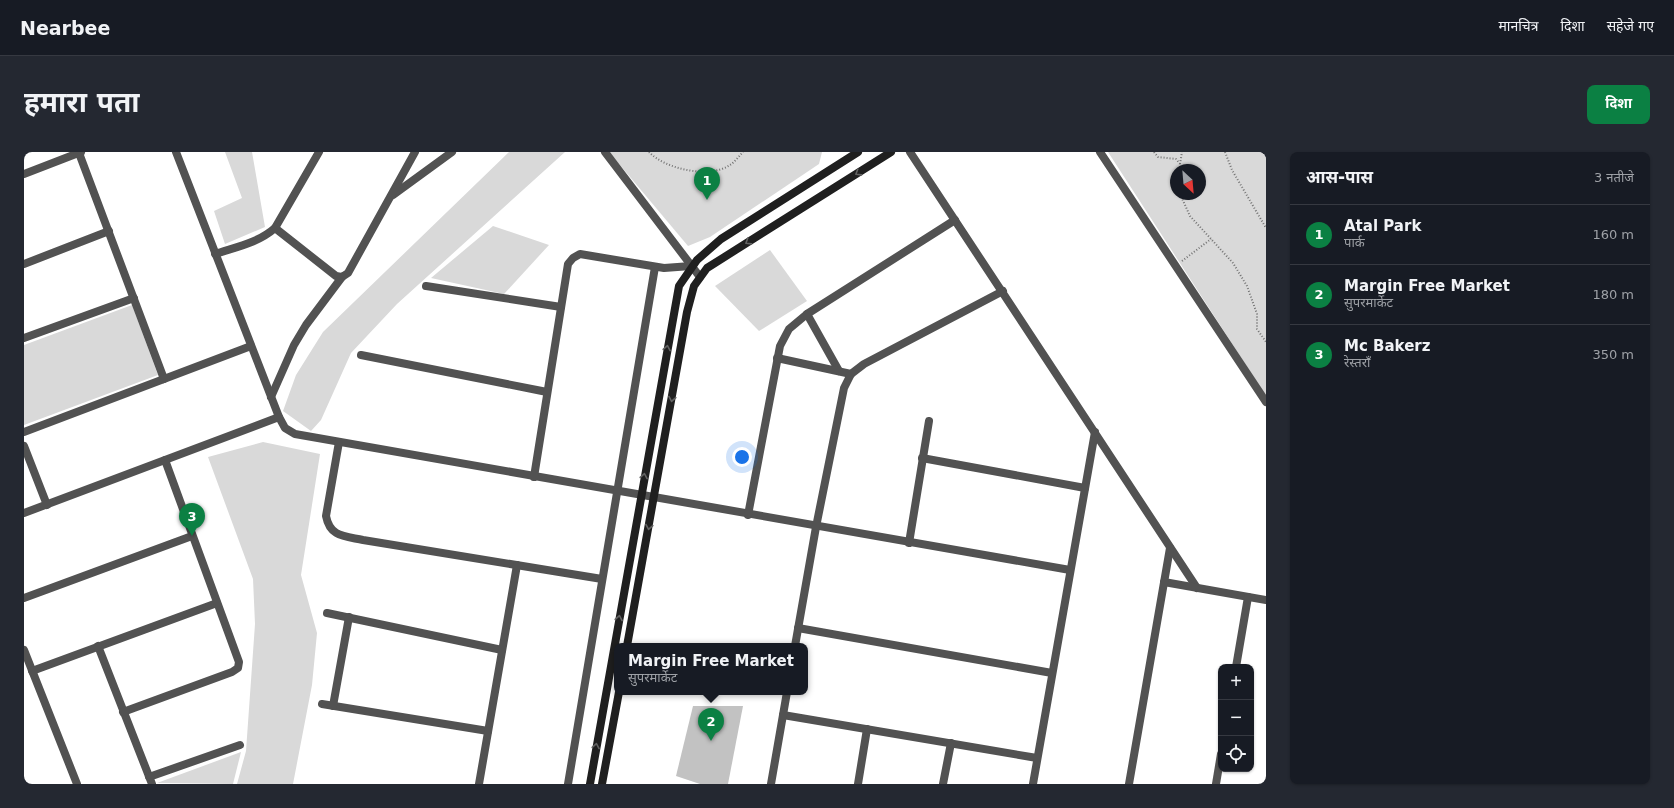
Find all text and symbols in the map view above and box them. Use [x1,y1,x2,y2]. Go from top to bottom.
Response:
text: Nearbee [20,17,110,39]
text: मानचित्र [1498,18,1538,34]
text: दिशा [1560,18,1585,34]
text: सहेजे गए [1607,18,1654,34]
button: दिशा [1587,85,1650,124]
text: हमारा पता [24,86,139,119]
north arrow [1170,164,1206,200]
pin: 1 [694,167,720,200]
text: आस-पास [1306,167,1373,187]
one-way arrow [855,168,862,176]
text: 3 नतीजे [1594,170,1634,185]
text: Atal Park [1344,217,1421,235]
text: 1 [1314,227,1324,242]
text: 160 m [1592,227,1634,242]
text: पार्क [1344,235,1365,250]
one-way arrow [745,237,752,245]
text: Margin Free Market [1344,277,1510,295]
text: 2 [1314,287,1324,302]
text: 180 m [1592,287,1634,302]
text: सुपरमार्केट [1344,295,1393,310]
text: Mc Bakerz [1344,337,1430,355]
one-way arrow [662,345,671,351]
text: 3 [1314,347,1324,362]
text: 350 m [1592,347,1634,362]
text: रेस्तराँ [1344,355,1370,370]
one-way arrow [668,396,676,402]
your location [732,447,752,467]
one-way arrow [639,473,647,479]
pin: 3 [179,503,205,536]
one-way arrow [645,524,653,530]
one-way arrow [614,614,623,621]
popup [614,643,808,695]
text: Margin Free Market [628,652,794,670]
map controls [1218,664,1254,772]
button: + [1218,664,1254,700]
text: सुपरमार्केट [628,670,677,685]
button: − [1218,700,1254,736]
pin: 2 [698,708,724,741]
button: locate [1218,736,1254,772]
one-way arrow [592,742,600,749]

